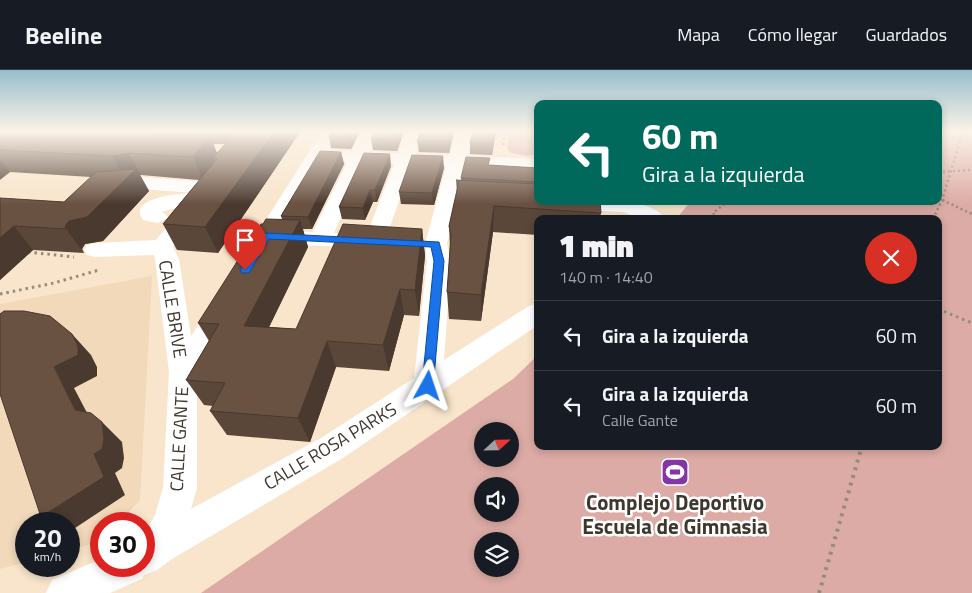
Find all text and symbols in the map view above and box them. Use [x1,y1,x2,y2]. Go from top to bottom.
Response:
text: Beeline [25,17,102,53]
text: Mapa [677,21,720,48]
text: Cómo llegar [748,21,837,48]
text: Guardados [865,21,947,48]
text: 60 m [642,109,718,163]
icon: left [559,120,624,185]
text: Gira a la izquierda [642,157,805,191]
pin [224,219,266,270]
text: 1 min [559,223,634,269]
icon: arrive [231,226,259,254]
button: close [865,232,917,284]
street label: CALLE BRIVE [152,258,194,360]
text: 140 m · 14:40 [559,265,653,289]
text: Gira a la izquierda [602,321,749,350]
text: 60 m [876,321,917,350]
icon: left [559,322,587,350]
position arrow [401,359,453,411]
text: Gira a la izquierda [602,379,749,408]
street label: CALLE GANTE [163,386,195,492]
text: 60 m [876,391,917,420]
icon: left [559,392,587,420]
street label: CALLE ROSA PARKS [258,396,402,496]
text: Calle Gante [602,408,678,432]
north arrow [474,422,519,468]
map controls [474,422,519,577]
sports icon: Complejo Deportivo Escuela de Gimnasia [660,457,690,487]
button: sound [474,477,519,522]
place label: Complejo Deportivo Escuela de Gimnasia [582,486,768,542]
speed limit sign: 30 [90,512,155,577]
text: 20 [33,519,62,557]
button: layers [474,532,519,577]
text: km/h [34,547,61,566]

